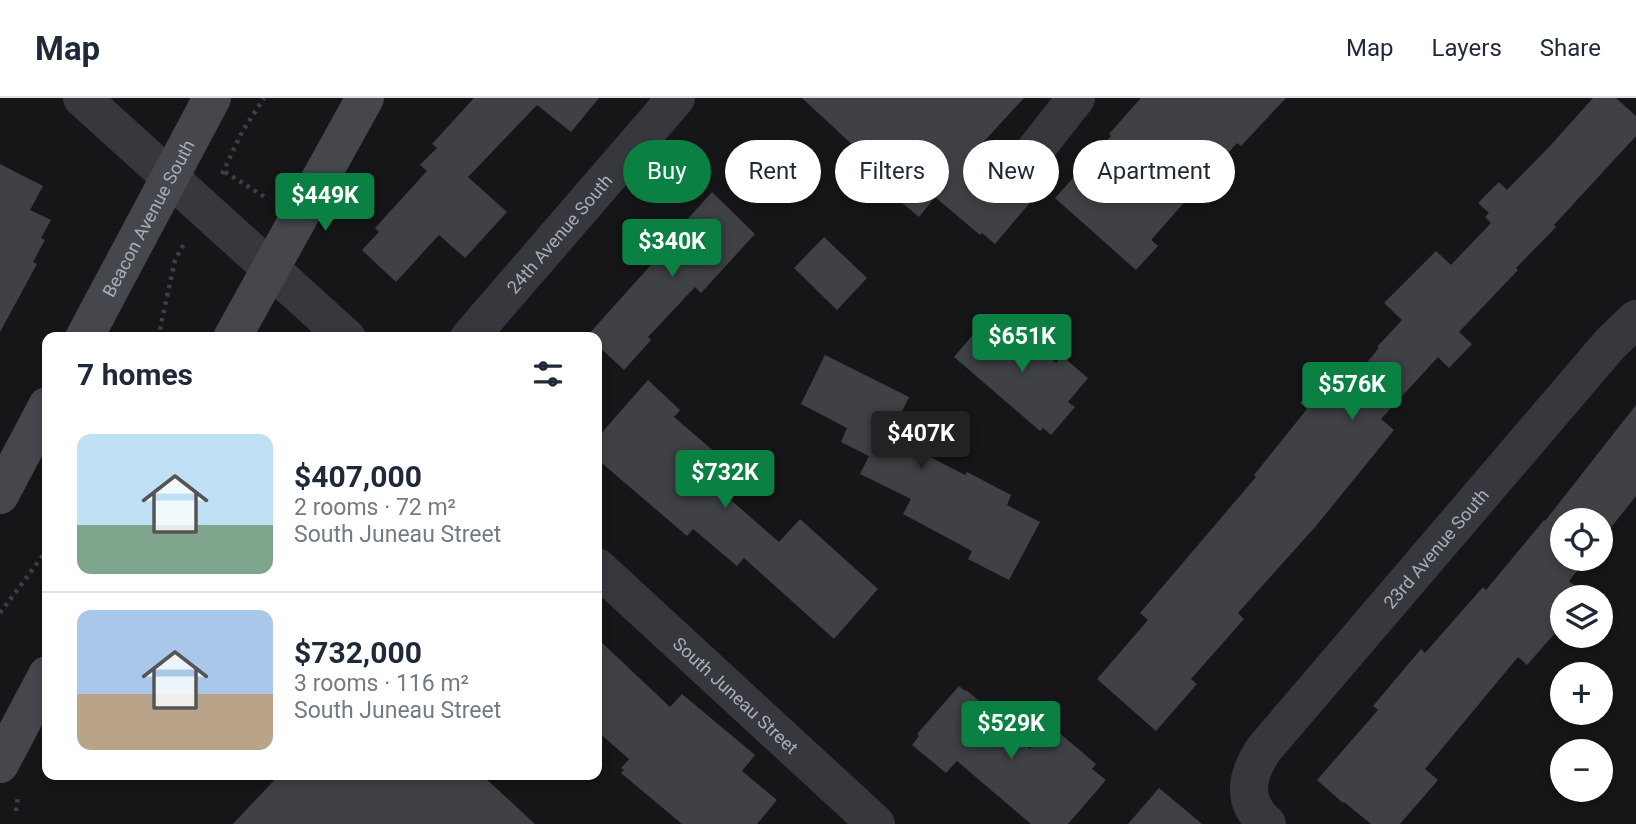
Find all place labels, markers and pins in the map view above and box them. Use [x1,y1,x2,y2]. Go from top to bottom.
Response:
pin: $449K [276,174,374,233]
pin: $340K [623,220,721,279]
pin: $651K [973,314,1071,374]
pin: $576K [1303,362,1401,422]
pin: $407K [872,412,970,471]
pin: $732K [676,450,774,510]
pin: $529K [962,702,1060,761]

